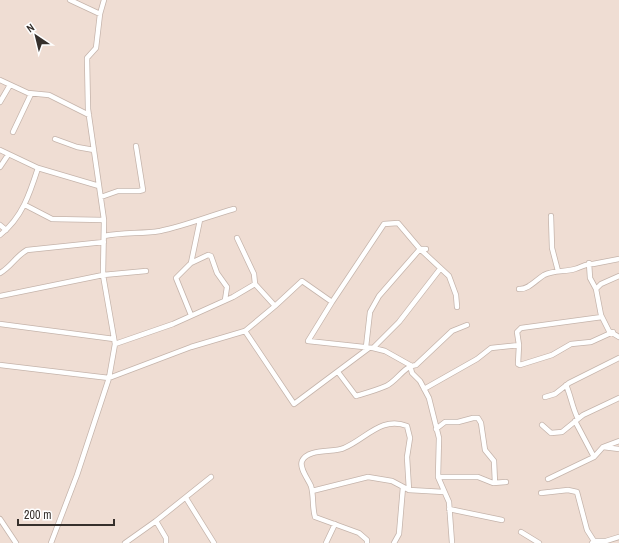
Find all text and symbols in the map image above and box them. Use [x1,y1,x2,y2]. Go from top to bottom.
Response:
north arrow [16,16,56,56]
text: N [24,20,37,35]
scale bar [18,501,114,527]
text: 200 m [24,507,51,523]

